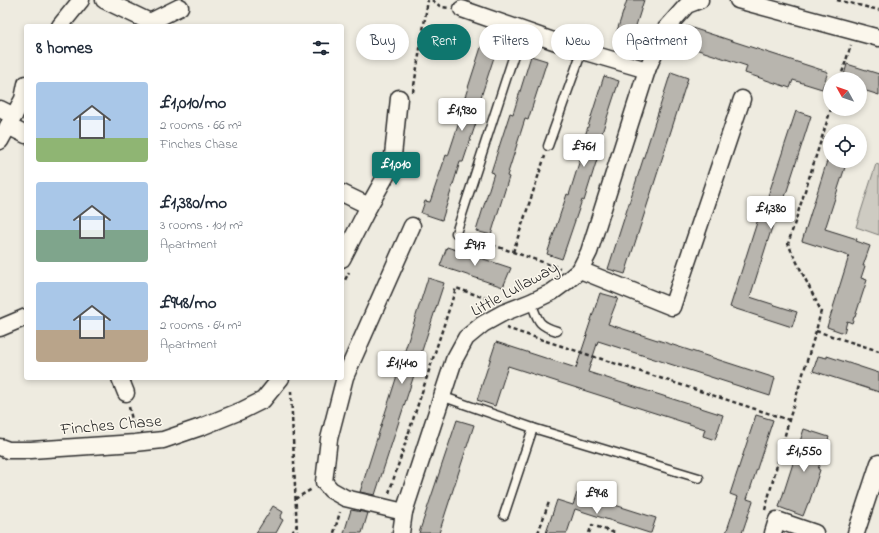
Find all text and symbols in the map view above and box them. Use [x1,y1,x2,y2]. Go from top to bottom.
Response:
chip: Buy [356,24,409,60]
chip: Rent [417,24,471,60]
chip: Filters [479,24,543,60]
chip: New [551,24,604,60]
chip: Apartment [612,24,702,60]
text: 8 homes [36,36,93,61]
icon: filters [310,37,332,59]
north arrow [823,72,867,116]
map controls [823,72,867,168]
text: £1,010/mo [160,91,226,116]
icon: home [68,98,116,146]
pin: £1,930 [429,98,495,132]
text: £1,930 [447,101,477,120]
text: 2 rooms · 66 m² [160,116,242,135]
button: locate [823,124,867,168]
pin: £761 [560,134,608,168]
text: Finches Chase [160,135,238,154]
text: £761 [572,137,596,156]
pin: £1,010 [363,152,429,186]
text: £1,010 [381,155,411,174]
text: £1,380/mo [160,191,227,216]
pin: £1,380 [738,196,804,230]
icon: home [68,198,116,246]
text: £1,380 [756,199,786,218]
text: 3 rooms · 101 m² [160,216,243,235]
pin: £917 [451,233,499,267]
text: Apartment [160,235,217,254]
text: £917 [464,236,486,255]
street label: Little Lullaway [467,255,563,324]
text: £948/mo [160,291,217,316]
icon: home [68,298,116,346]
text: 2 rooms · 64 m² [160,316,242,335]
text: Apartment [160,335,217,354]
pin: £1,440 [369,351,435,385]
text: £1,440 [387,354,417,373]
street label: Finches Chase [59,409,163,442]
pin: £1,550 [771,439,837,473]
text: £1,550 [786,442,822,461]
pin: £948 [573,481,621,515]
text: £948 [586,484,608,503]

